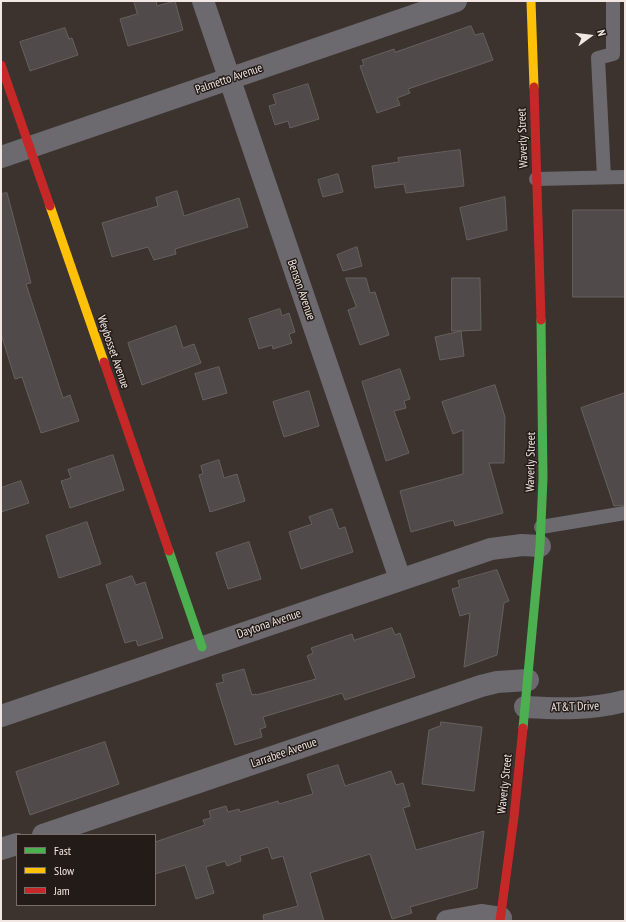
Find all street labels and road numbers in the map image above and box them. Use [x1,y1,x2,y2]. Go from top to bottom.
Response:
street label: Palmetto Avenue [194,61,264,97]
street label: Waverly Street [515,108,531,168]
street label: Benson Avenue [284,258,318,322]
street label: Weybosset Avenue [94,313,132,391]
street label: Waverly Street [523,432,539,492]
street label: Daytona Avenue [235,606,303,642]
street label: AT&T Drive [551,699,599,715]
street label: Larrabee Avenue [249,735,319,771]
street label: Waverly Street [495,753,515,815]

